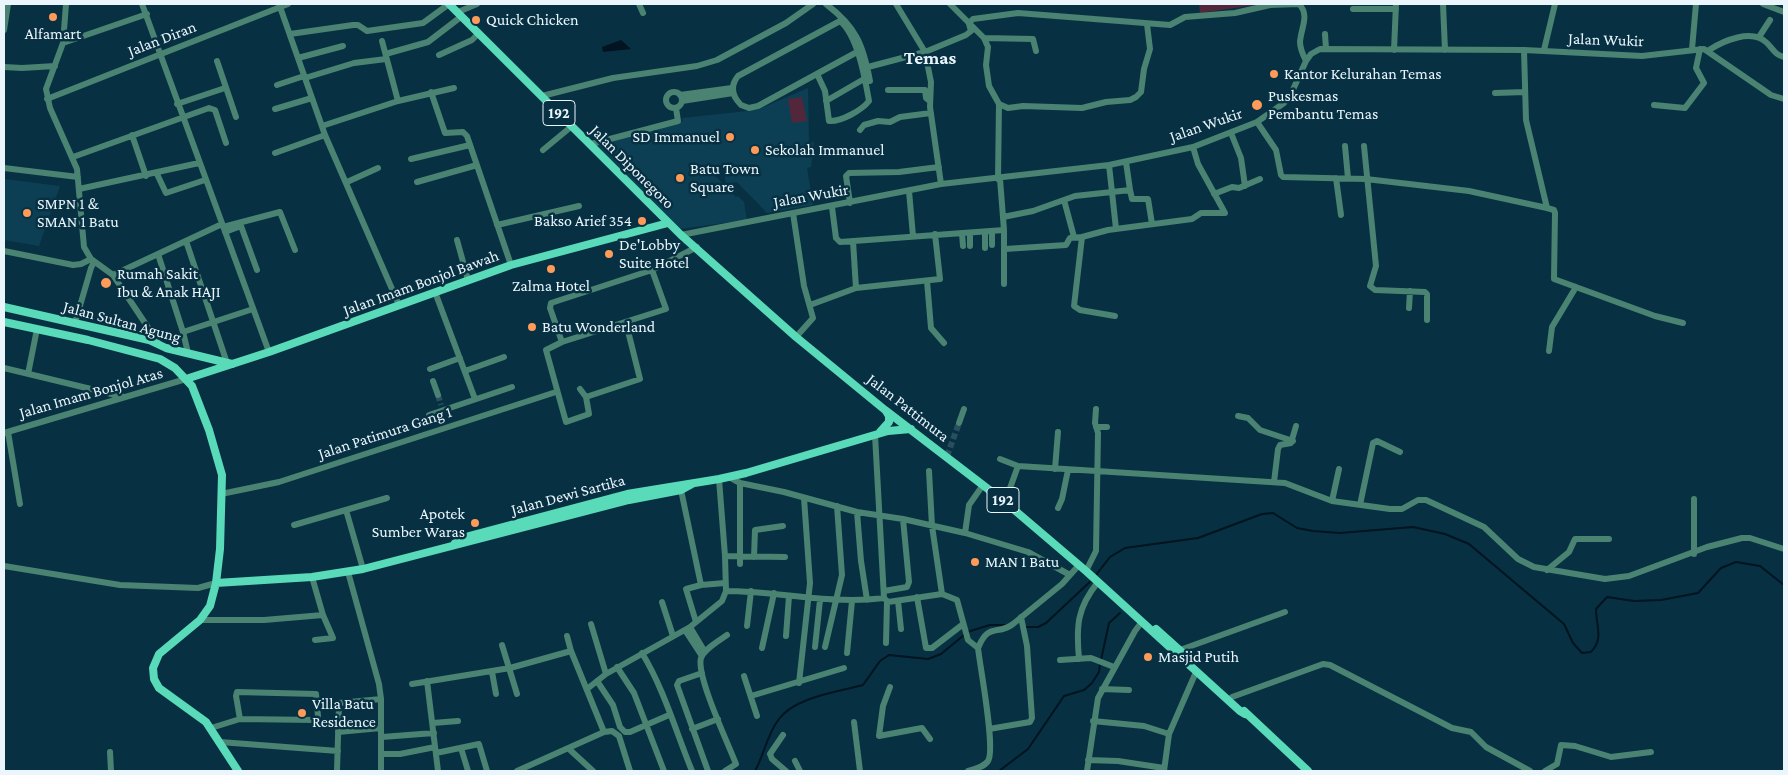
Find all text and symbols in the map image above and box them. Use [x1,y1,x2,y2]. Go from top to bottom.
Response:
place label: Quick Chicken [486,10,579,30]
marker: Alfamart [47,11,59,23]
marker: Quick Chicken [470,14,482,26]
street label: Jalan Diran [125,17,199,61]
place label: Alfamart [25,24,81,44]
street label: Jalan Wukir [1568,29,1644,51]
district label: Temas [904,47,956,69]
place label: Kantor Kelurahan Temas [1284,64,1442,84]
marker: Kantor Kelurahan Temas [1268,68,1280,80]
place label: Puskesmas Pembantu Temas [1268,86,1378,124]
marker: Puskesmas Pembantu Temas [1250,98,1264,112]
road number: 192 [543,100,575,126]
street label: Jalan Wukir [1167,104,1245,146]
street label: Jalan Diponegoro [586,121,678,213]
place label: SD Immanuel [633,127,720,147]
marker: SD Immanuel [724,131,736,143]
place label: Sekolah Immanuel [765,140,884,160]
marker: Sekolah Immanuel [749,144,761,156]
place label: Batu Town Square [690,159,759,197]
marker: Batu Town Square [674,172,686,184]
street label: Jalan Wukir [772,180,850,212]
place label: SMPN 1 & SMAN 1 Batu [37,194,119,232]
marker: SMPN 1 & SMAN 1 Batu [21,207,33,219]
place label: Bakso Arief 354 [534,211,632,231]
marker: Bakso Arief 354 [636,215,648,227]
place label: De'Lobby Suite Hotel [619,235,689,273]
street label: Jalan Imam Bonjol Bawah [340,246,502,320]
marker: De'Lobby Suite Hotel [603,248,615,260]
marker: Zalma Hotel [545,263,557,275]
place label: Rumah Sakit Ibu & Anak HAJI [117,264,221,302]
marker: Rumah Sakit Ibu & Anak HAJI [99,276,113,290]
place label: Zalma Hotel [512,276,590,296]
street label: Jalan Sultan Agung [61,297,183,347]
place label: Batu Wonderland [542,317,655,337]
marker: Batu Wonderland [526,321,538,333]
street label: Jalan Imam Bonjol Atas [17,363,165,423]
street label: Jalan Pattimura [863,370,953,446]
street label: Jalan Patimura Gang 1 [316,402,454,464]
street label: Jalan Dewi Sartika [509,471,627,519]
road number: 192 [987,488,1019,512]
place label: Apotek Sumber Waras [372,504,465,542]
marker: Apotek Sumber Waras [469,517,481,529]
place label: MAN 1 Batu [985,552,1059,572]
marker: MAN 1 Batu [969,556,981,568]
place label: Masjid Putih [1158,647,1239,667]
marker: Masjid Putih [1142,651,1154,663]
place label: Villa Batu Residence [312,694,376,732]
marker: Villa Batu Residence [296,707,308,719]

